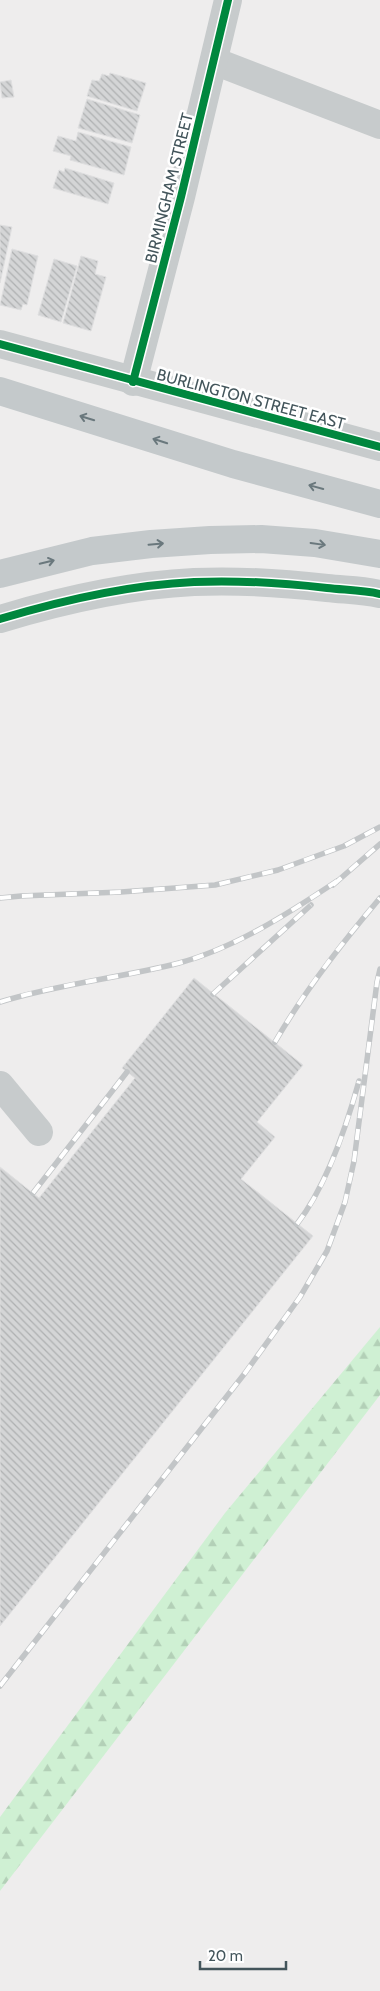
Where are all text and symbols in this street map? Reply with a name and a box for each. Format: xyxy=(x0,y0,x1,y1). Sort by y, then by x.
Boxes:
street label: BIRMINGHAM STREET xyxy=(141,111,197,265)
street label: BURLINGTON STREET EAST xyxy=(155,365,348,433)
one-way arrow xyxy=(80,413,96,423)
one-way arrow xyxy=(153,435,169,445)
one-way arrow xyxy=(308,482,324,491)
one-way arrow xyxy=(148,539,164,549)
one-way arrow xyxy=(310,539,326,549)
one-way arrow xyxy=(39,557,55,566)
scale bar xyxy=(200,1938,286,1970)
text: 20 m xyxy=(208,1947,243,1965)

